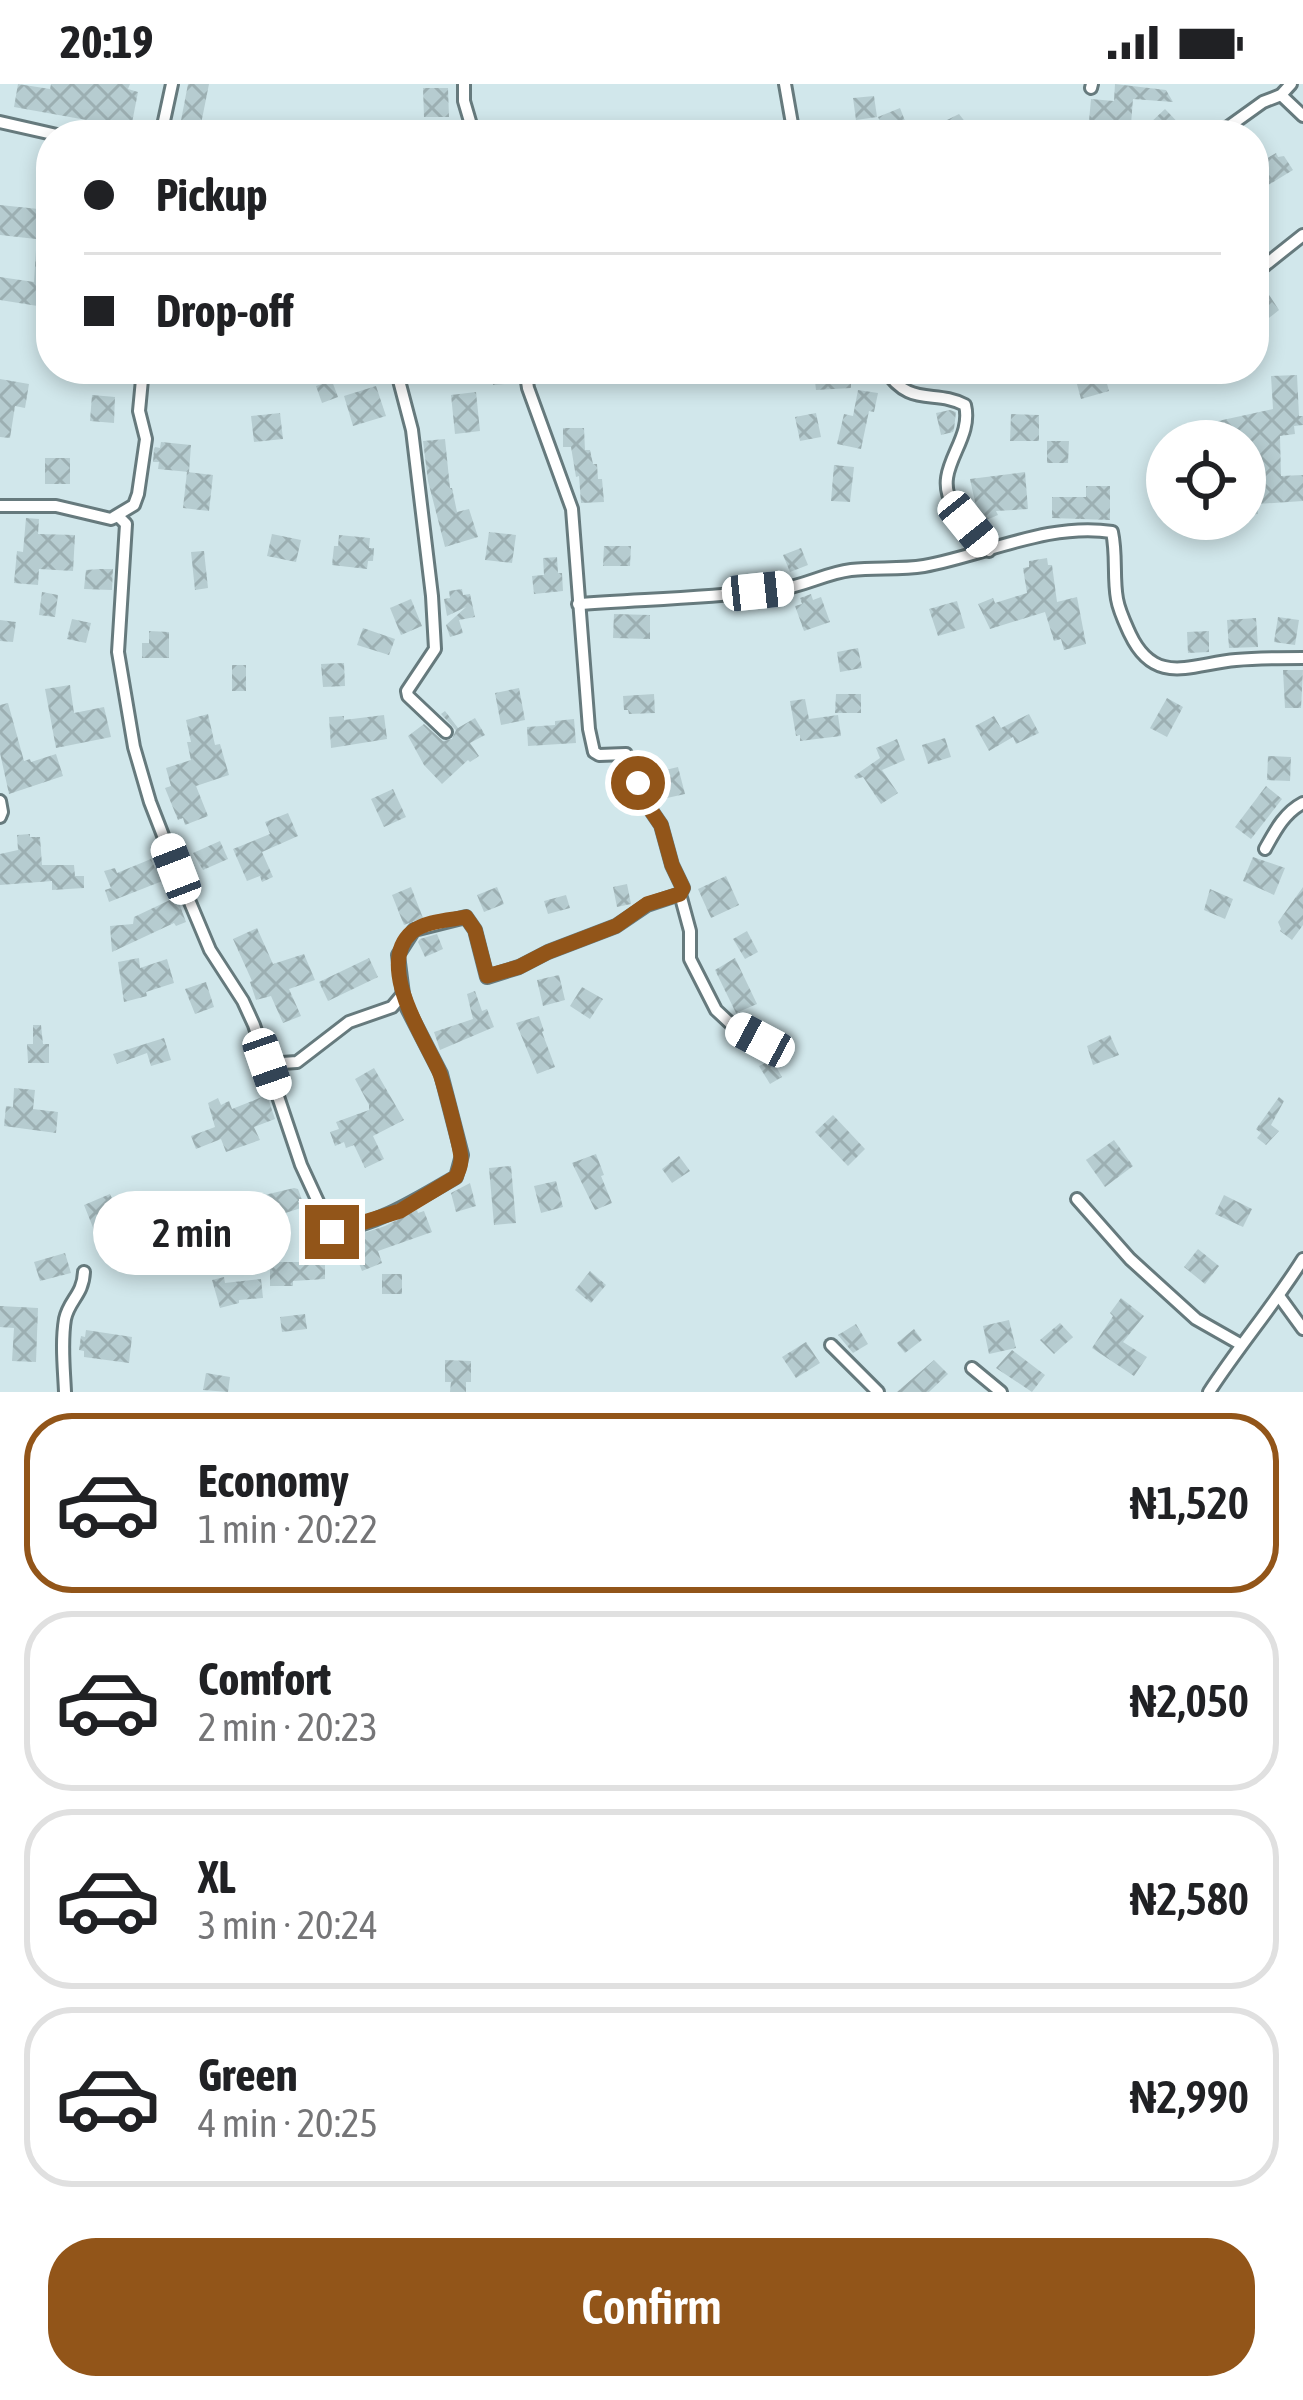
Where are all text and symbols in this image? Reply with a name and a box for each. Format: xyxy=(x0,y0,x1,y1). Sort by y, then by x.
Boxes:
text: 20:19 xyxy=(60,16,154,68)
text: Pickup xyxy=(156,169,267,221)
text: Drop-off xyxy=(156,285,294,337)
map controls xyxy=(1146,420,1266,540)
button: locate xyxy=(1146,420,1266,540)
car xyxy=(931,485,1005,563)
car xyxy=(720,569,796,613)
route start xyxy=(611,756,665,810)
car xyxy=(146,829,206,909)
car xyxy=(720,1007,800,1073)
car xyxy=(238,1024,296,1104)
callout: 2 min xyxy=(92,1190,290,1274)
route end xyxy=(305,1205,359,1259)
text: 2 min xyxy=(152,1211,232,1255)
icon: car xyxy=(54,1449,162,1557)
text: Economy xyxy=(198,1455,349,1507)
text: ₦1,520 xyxy=(1130,1477,1249,1529)
text: 1 min · 20:22 xyxy=(198,1507,378,1551)
icon: car xyxy=(54,1647,162,1755)
text: Comfort xyxy=(198,1653,331,1705)
text: ₦2,050 xyxy=(1130,1675,1249,1727)
text: 2 min · 20:23 xyxy=(198,1705,378,1749)
icon: car xyxy=(54,1845,162,1953)
text: XL xyxy=(198,1851,236,1903)
text: ₦2,580 xyxy=(1130,1873,1249,1925)
text: 3 min · 20:24 xyxy=(198,1903,378,1947)
icon: car xyxy=(54,2043,162,2151)
text: Green xyxy=(198,2049,298,2101)
text: ₦2,990 xyxy=(1130,2071,1249,2123)
text: 4 min · 20:25 xyxy=(198,2101,378,2145)
button: Confirm xyxy=(48,2238,1255,2376)

